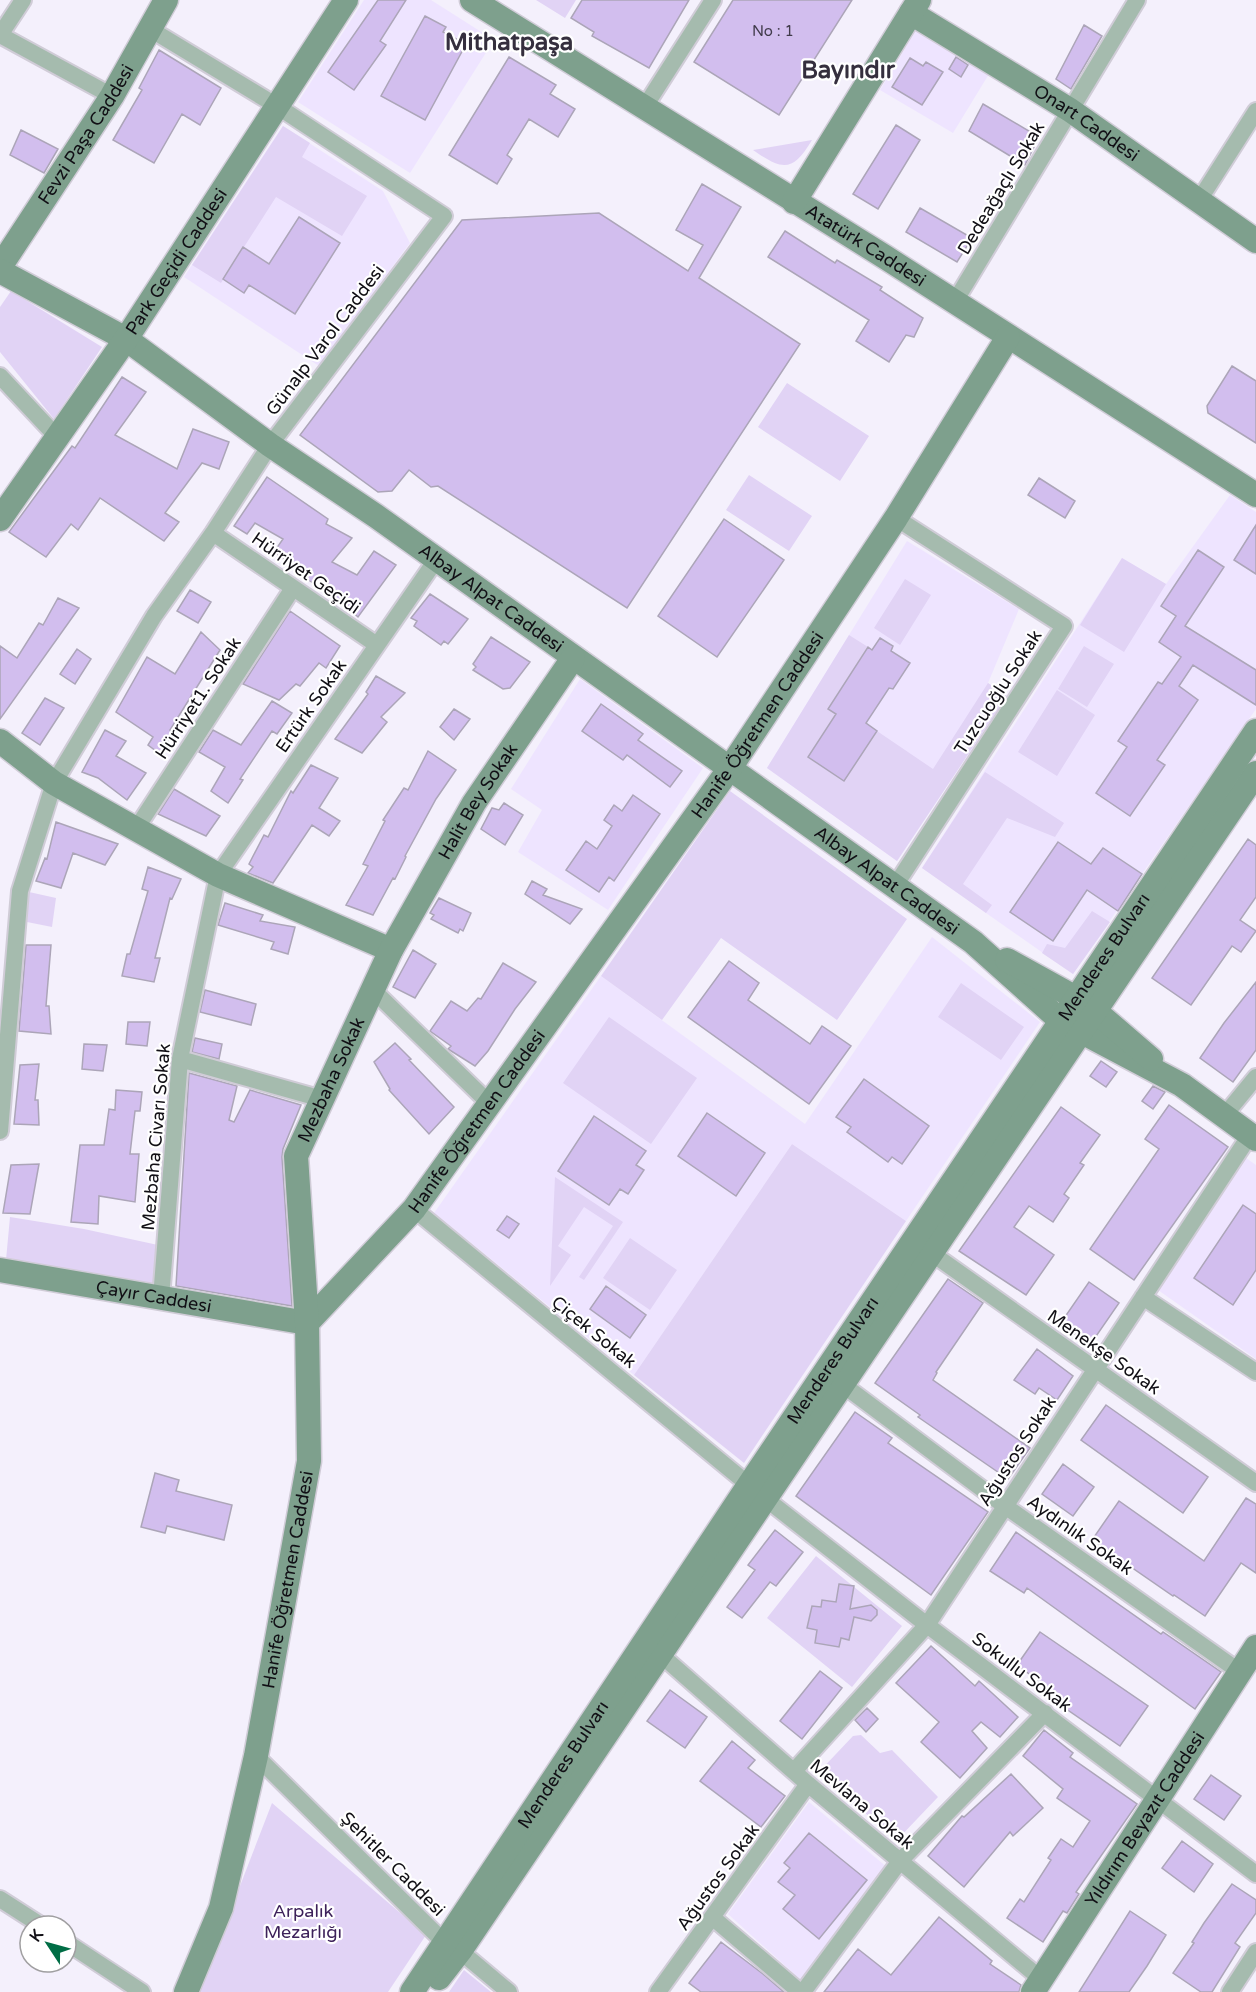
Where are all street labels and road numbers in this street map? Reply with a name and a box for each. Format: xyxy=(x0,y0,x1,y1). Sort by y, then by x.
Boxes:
street label: Fevzi Paşa Caddesi xyxy=(33,60,139,209)
street label: Onart Caddesi xyxy=(1030,79,1143,166)
street label: Dedeağaçlı Sokak xyxy=(953,117,1049,259)
street label: Park Geçidi Caddesi xyxy=(121,184,232,339)
street label: Atatürk Caddesi xyxy=(802,199,930,291)
street label: Günalp Varol Caddesi xyxy=(261,260,389,420)
street label: Hürriyet Geçidi xyxy=(247,527,365,619)
street label: Albay Alpat Caddesi xyxy=(414,539,568,657)
street label: Tuzcuoğlu Sokak xyxy=(949,625,1047,759)
street label: Hanife Öğretmen Caddesi xyxy=(687,627,829,823)
street label: Hürriyet1. Sokak xyxy=(150,633,246,763)
street label: Ertürk Sokak xyxy=(271,655,351,757)
street label: Halit Bey Sokak xyxy=(433,739,522,863)
street label: Albay Alpat Caddesi xyxy=(810,821,963,940)
street label: Menderes Bulvarı xyxy=(1053,889,1155,1025)
street label: Mezbaha Sokak xyxy=(293,1014,370,1146)
street label: Hanife Öğretmen Caddesi xyxy=(403,1025,550,1218)
street label: Mezbaha Civarı Sokak xyxy=(137,1042,175,1231)
street label: Çayır Caddesi xyxy=(94,1276,213,1317)
street label: Çiçek Sokak xyxy=(547,1291,641,1373)
street label: Menderes Bulvarı xyxy=(782,1292,883,1428)
street label: Menekşe Sokak xyxy=(1043,1305,1165,1399)
street label: Ağustos Sokak xyxy=(973,1392,1061,1510)
street label: Hanife Öğretmen Caddesi xyxy=(257,1469,318,1690)
street label: Aydınlık Sokak xyxy=(1023,1490,1137,1580)
street label: Sokullu Sokak xyxy=(968,1627,1076,1717)
street label: Menderes Bulvarı xyxy=(513,1697,613,1833)
street label: Yıldırım Beyazıt Caddesi xyxy=(1080,1728,1209,1910)
street label: Mevlana Sokak xyxy=(806,1754,919,1854)
street label: Şehitler Caddesi xyxy=(336,1807,450,1921)
street label: Ağustos Sokak xyxy=(672,1819,764,1935)

